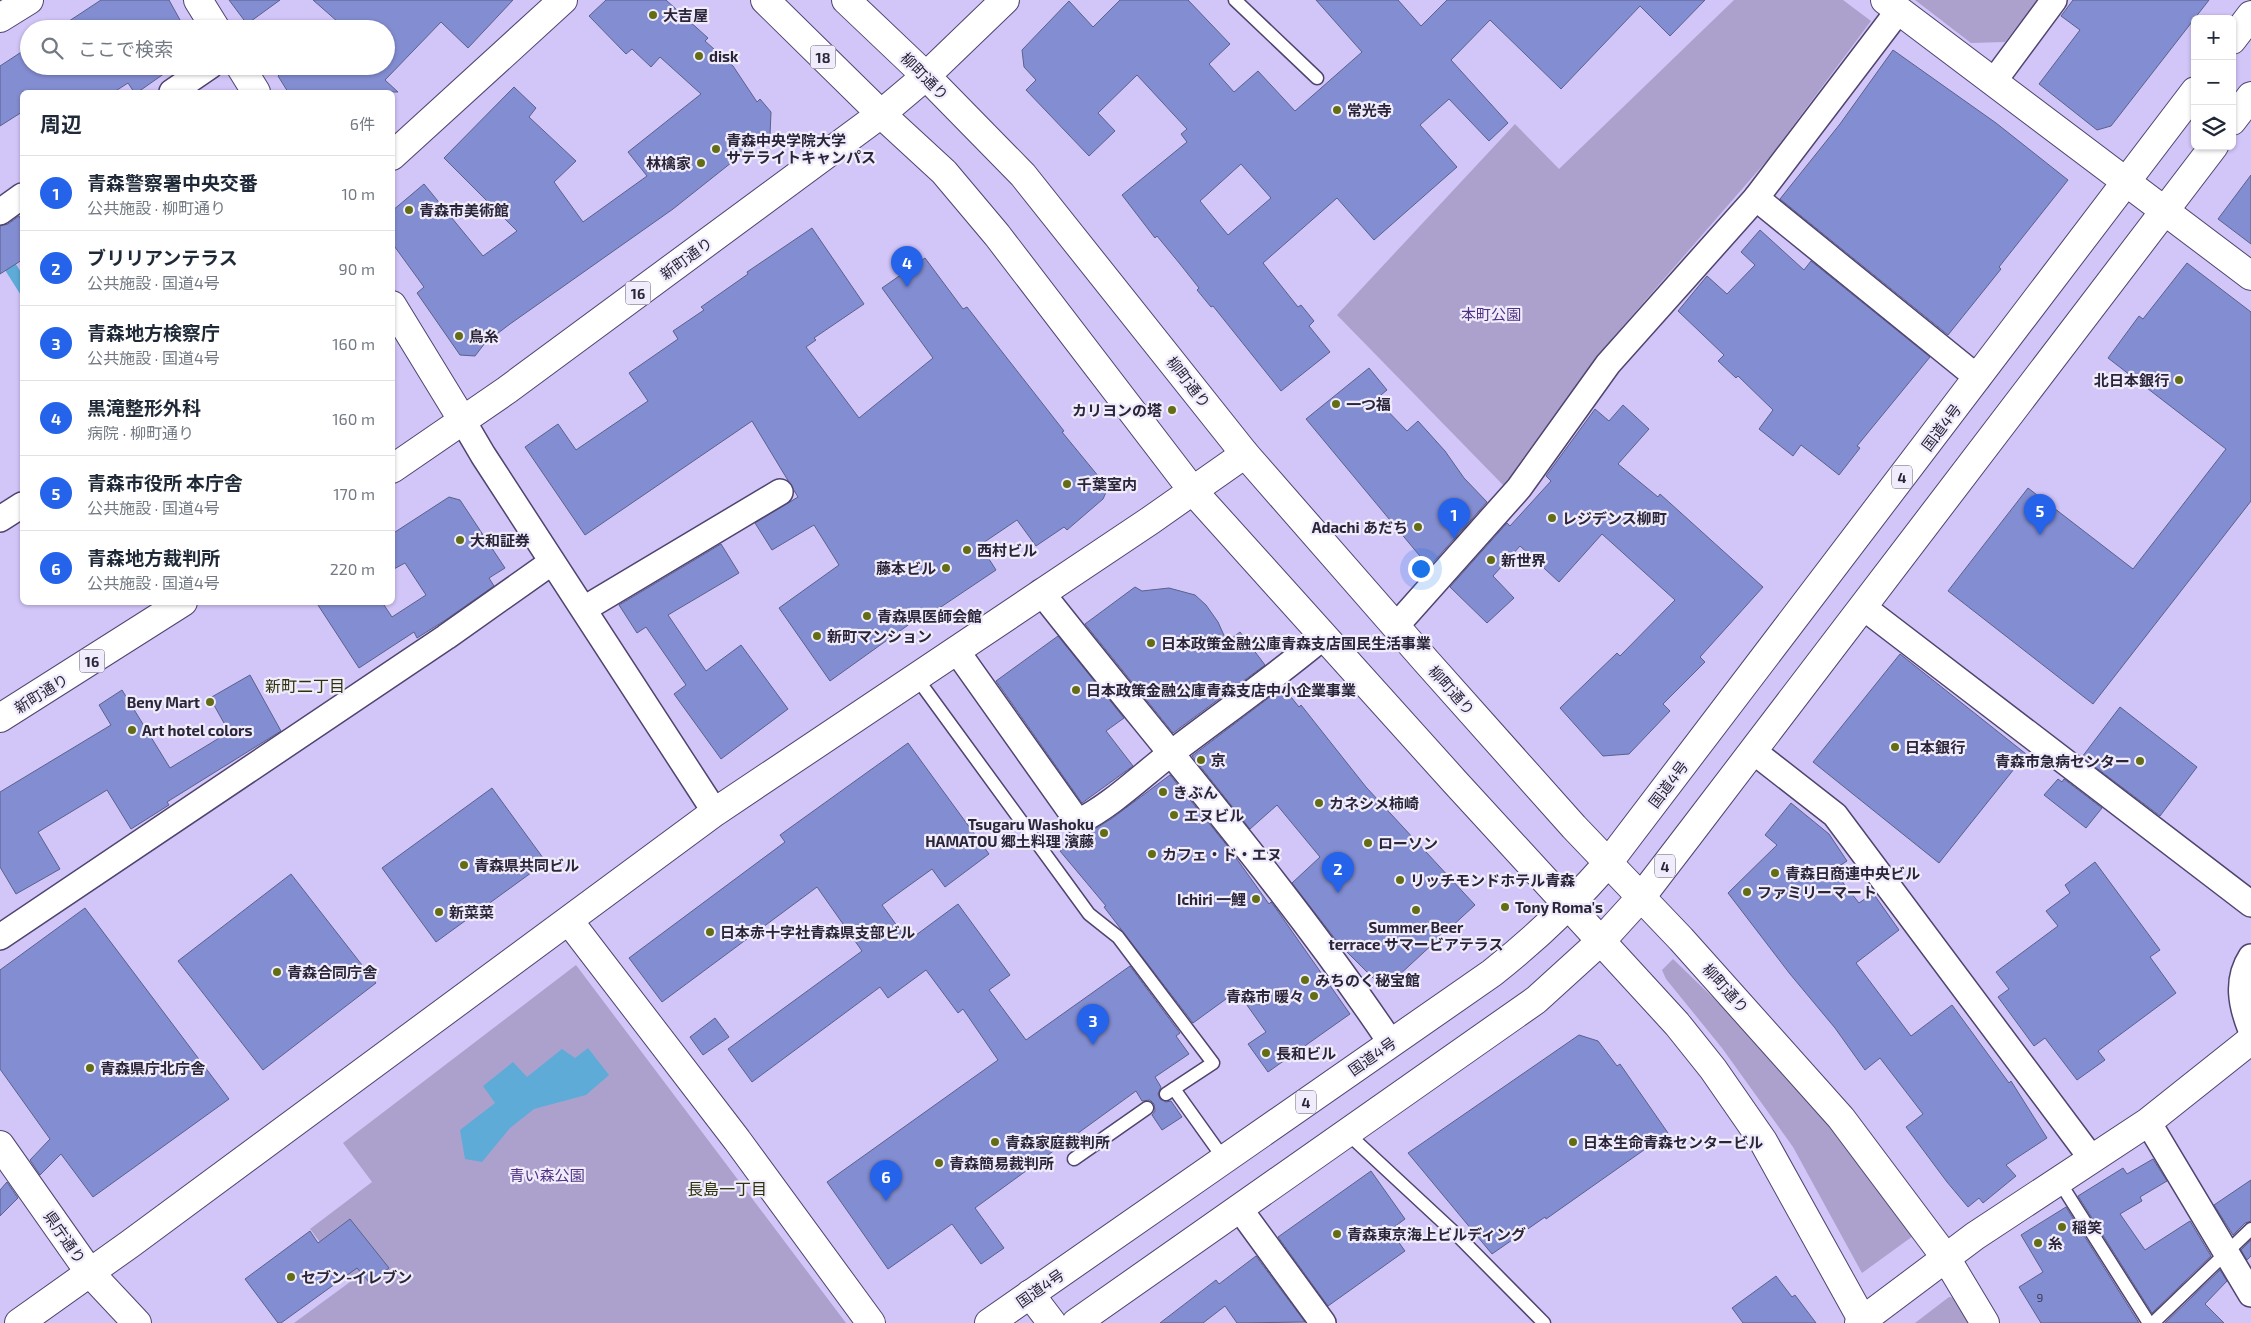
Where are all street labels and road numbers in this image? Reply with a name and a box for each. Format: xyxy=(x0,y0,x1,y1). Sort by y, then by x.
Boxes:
road number: 18 xyxy=(810,46,836,68)
street label: 柳町通り xyxy=(897,48,953,104)
street label: 新町通り xyxy=(656,233,716,283)
road number: 16 xyxy=(626,282,650,304)
street label: 柳町通り xyxy=(1163,353,1215,411)
street label: 国道4号 xyxy=(1917,400,1965,454)
road number: 4 xyxy=(1892,466,1912,488)
road number: 16 xyxy=(80,649,104,672)
street label: 柳町通り xyxy=(1425,662,1479,718)
street label: 新町通り xyxy=(11,669,71,717)
street label: 国道4号 xyxy=(1644,757,1692,811)
road number: 4 xyxy=(1655,854,1675,878)
street label: 柳町通り xyxy=(1699,960,1753,1016)
street label: 国道4号 xyxy=(1345,1033,1399,1079)
road number: 4 xyxy=(1296,1090,1316,1114)
street label: 県庁通り xyxy=(40,1207,90,1267)
street label: 国道4号 xyxy=(1013,1265,1067,1311)

